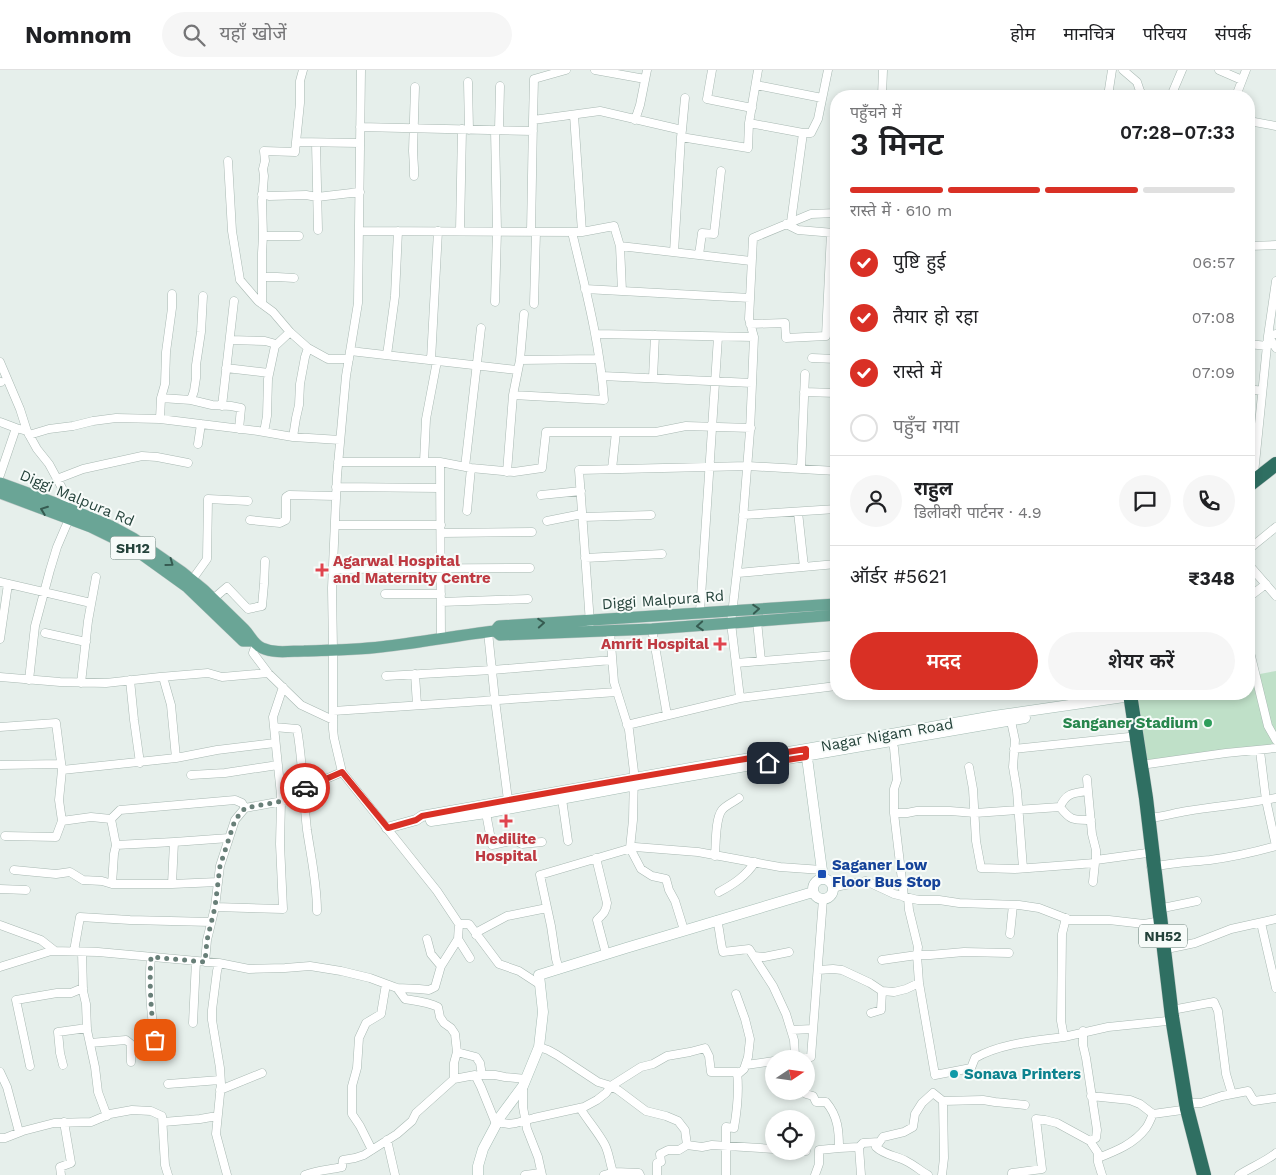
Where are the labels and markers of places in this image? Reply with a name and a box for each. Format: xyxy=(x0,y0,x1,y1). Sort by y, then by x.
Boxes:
place label: Agarwal Hospital and Maternity Centre xyxy=(333,552,491,587)
marker: Agarwal Hospital and Maternity Centre xyxy=(315,563,329,577)
place label: Amrit Hospital xyxy=(601,635,709,653)
marker: Amrit Hospital xyxy=(713,637,727,651)
place label: Sanganer Stadium xyxy=(1063,714,1198,732)
marker: Sanganer Stadium xyxy=(1202,717,1214,729)
pin xyxy=(747,742,789,784)
marker: Medilite Hospital xyxy=(499,814,513,828)
place label: Medilite Hospital xyxy=(475,830,537,865)
place label: Saganer Low Floor Bus Stop xyxy=(832,856,941,891)
marker: Saganer Low Floor Bus Stop xyxy=(816,868,828,880)
pin xyxy=(134,1019,176,1061)
place label: Sonava Printers xyxy=(964,1065,1081,1083)
marker: Sonava Printers xyxy=(948,1068,960,1080)

